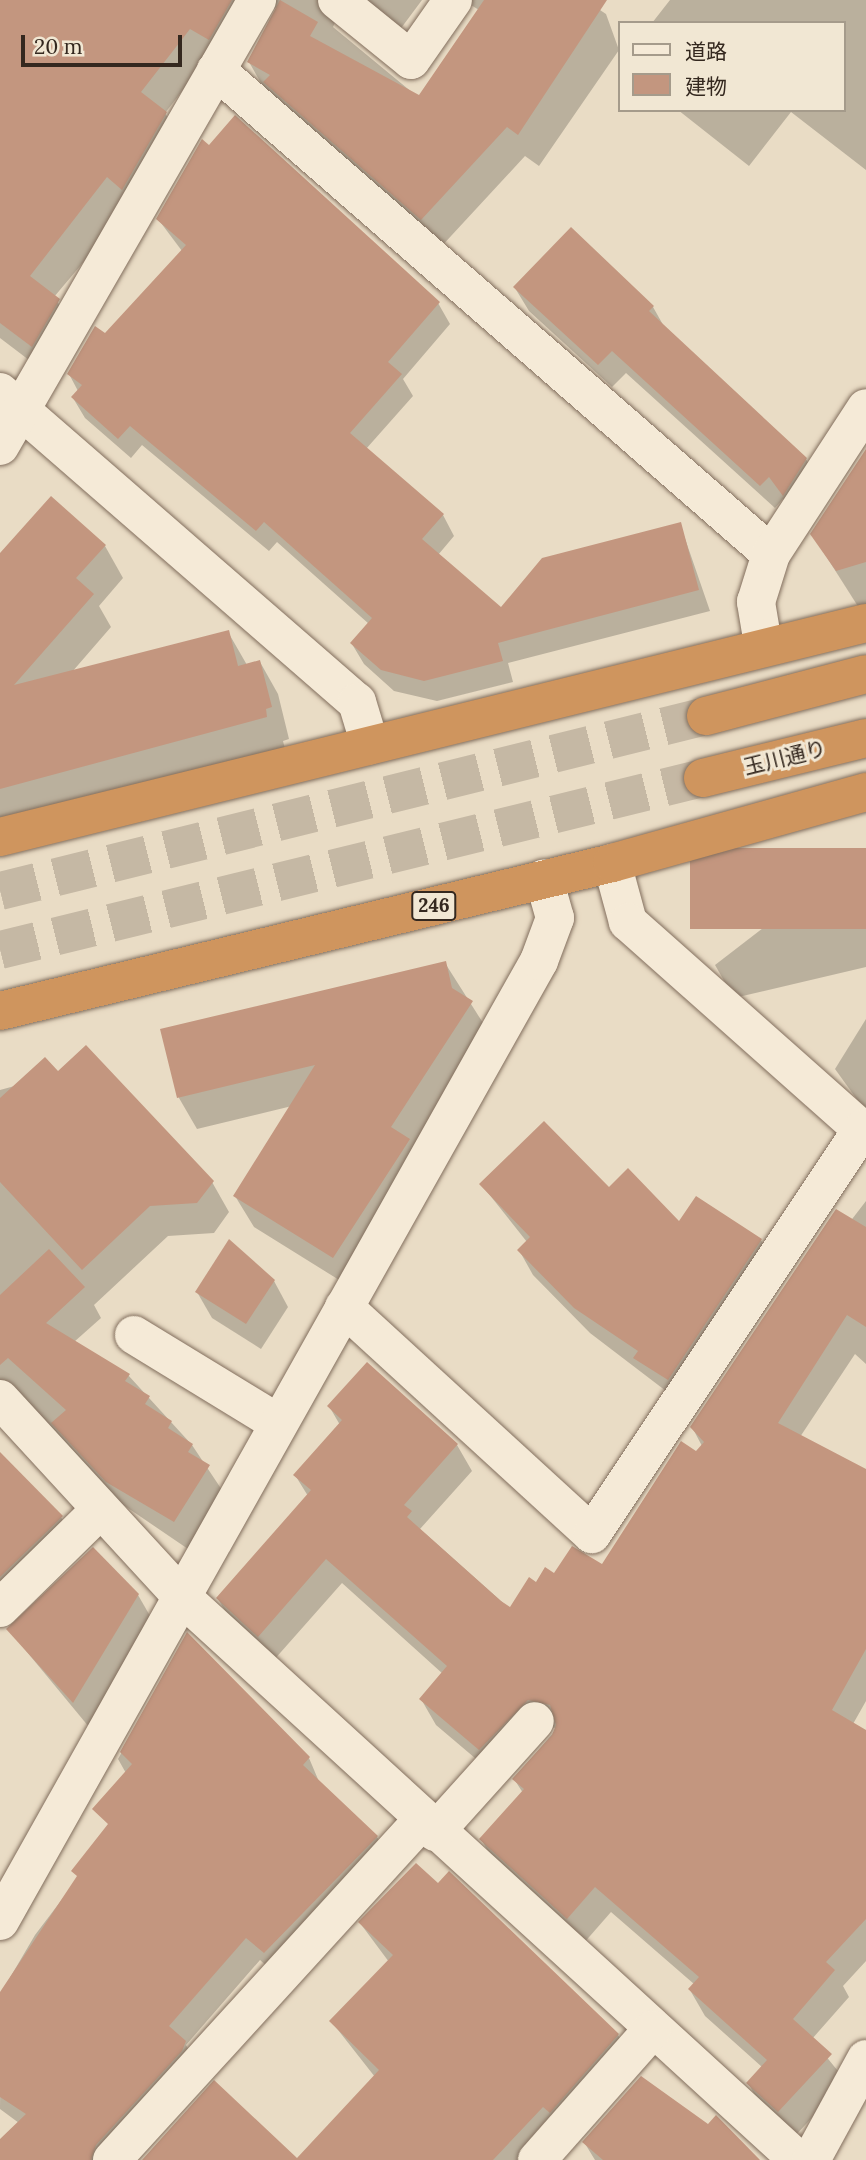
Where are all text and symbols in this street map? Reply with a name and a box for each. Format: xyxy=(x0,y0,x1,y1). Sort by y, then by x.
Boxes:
scale bar xyxy=(24,21,186,65)
legend xyxy=(618,21,845,112)
text: 20 m xyxy=(34,33,83,60)
text: 道路 xyxy=(685,38,727,65)
text: 建物 xyxy=(685,73,727,100)
street label: 玉川通り xyxy=(741,736,829,780)
road number: 246 xyxy=(411,890,457,922)

